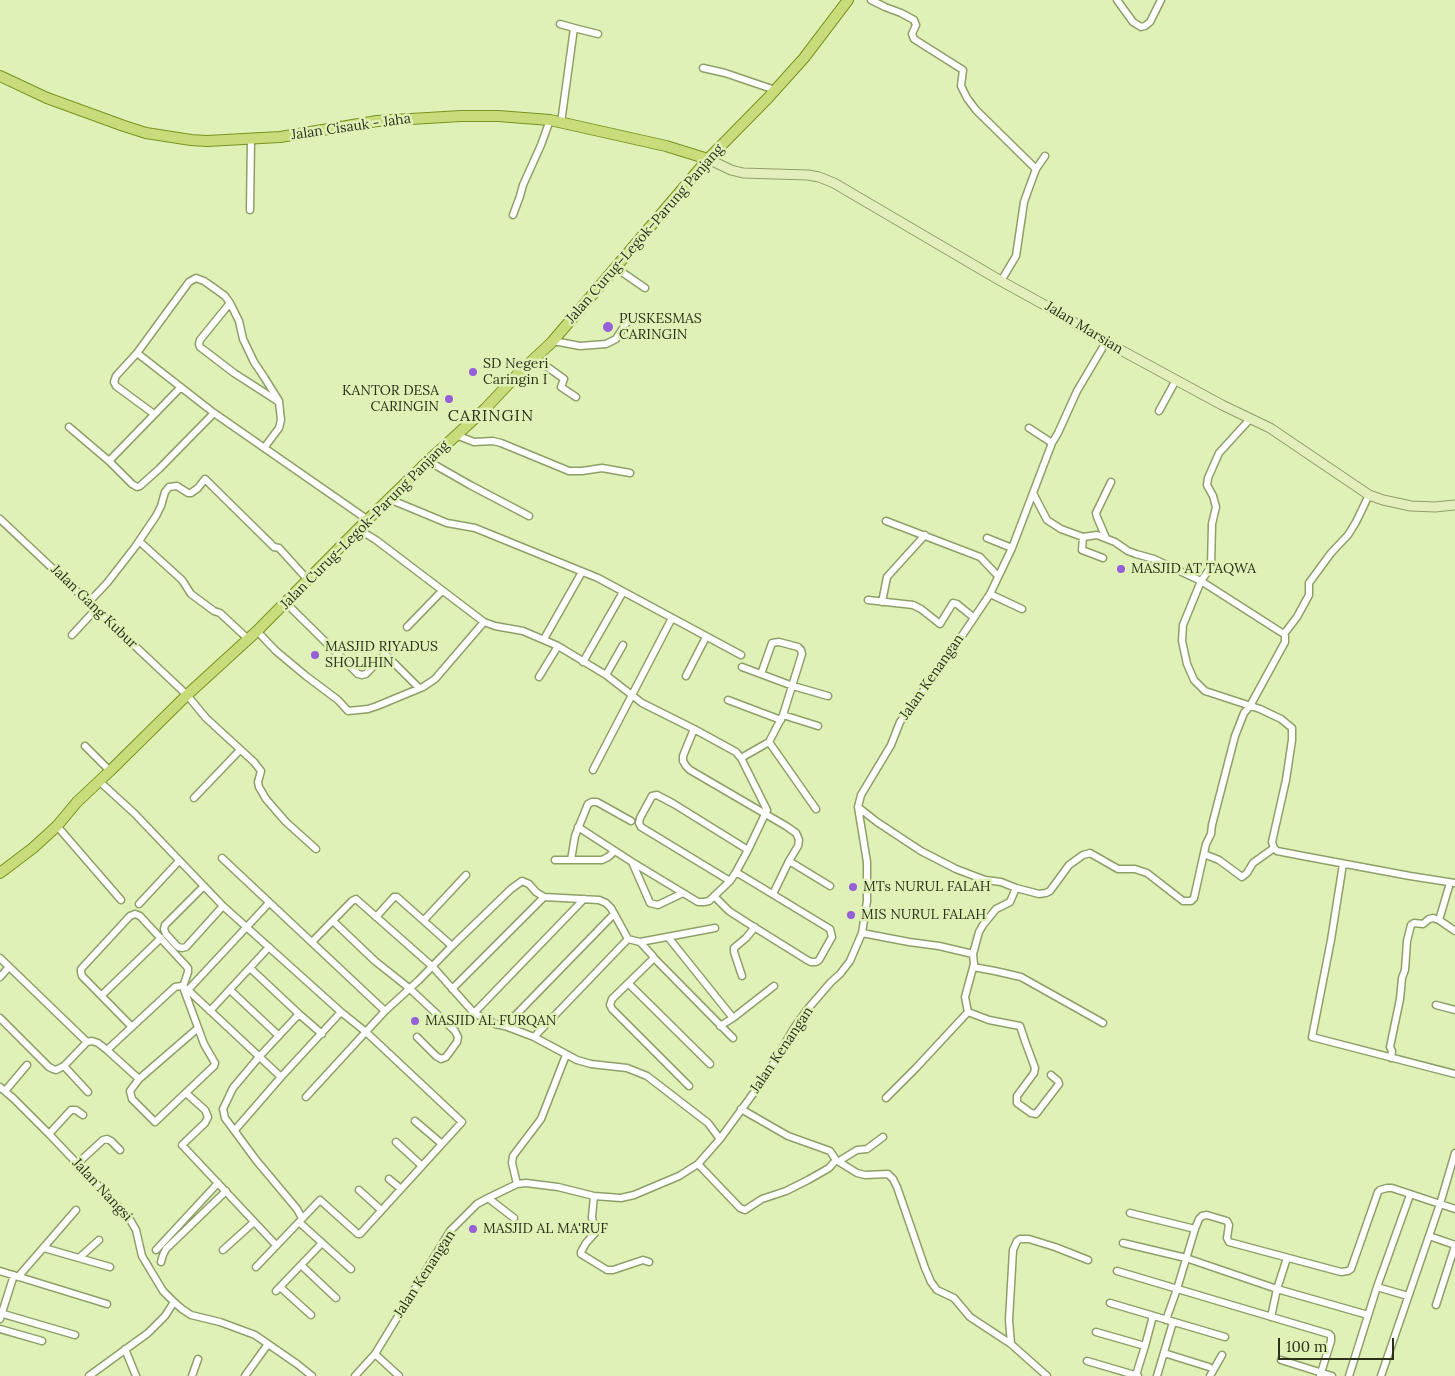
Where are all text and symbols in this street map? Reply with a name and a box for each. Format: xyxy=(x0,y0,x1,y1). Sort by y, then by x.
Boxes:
street label: Jalan Cisauk - Jaha xyxy=(290,110,412,144)
street label: Jalan Curug–Legok–Parung Panjang xyxy=(563,141,727,327)
street label: Jalan Marsian xyxy=(1042,298,1126,358)
place label: PUSKESMAS CARINGIN xyxy=(619,311,702,344)
marker: PUSKESMAS CARINGIN xyxy=(601,320,615,334)
place label: SD Negeri Caringin I xyxy=(483,356,548,388)
marker: SD Negeri Caringin I xyxy=(467,366,479,378)
place label: KANTOR DESA CARINGIN xyxy=(342,383,439,416)
marker: KANTOR DESA CARINGIN xyxy=(443,393,455,405)
district label: CARINGIN xyxy=(447,406,535,426)
street label: Jalan Curug–Legok–Parung Panjang xyxy=(277,437,453,613)
place label: MASJID AT TAQWA xyxy=(1131,561,1256,577)
street label: Jalan Gang Kubur xyxy=(47,562,141,652)
marker: MASJID AT TAQWA xyxy=(1115,563,1127,575)
street label: Jalan Kenangan xyxy=(896,631,968,723)
place label: MASJID RIYADUS SHOLIHIN xyxy=(325,639,438,672)
marker: MASJID RIYADUS SHOLIHIN xyxy=(309,649,321,661)
place label: MTs NURUL FALAH xyxy=(863,879,991,895)
marker: MTs NURUL FALAH xyxy=(847,881,859,893)
place label: MIS NURUL FALAH xyxy=(861,907,986,923)
marker: MIS NURUL FALAH xyxy=(845,909,857,921)
street label: Jalan Kenangan xyxy=(747,1004,817,1096)
place label: MASJID AL FURQAN xyxy=(425,1013,557,1029)
marker: MASJID AL FURQAN xyxy=(409,1015,421,1027)
street label: Jalan Nangsi xyxy=(69,1155,135,1225)
place label: MASJID AL MA'RUF xyxy=(483,1221,608,1237)
marker: MASJID AL MA'RUF xyxy=(467,1223,479,1235)
street label: Jalan Kenangan xyxy=(391,1227,459,1321)
scale bar xyxy=(1280,1328,1396,1360)
text: 100 m xyxy=(1286,1337,1327,1356)

